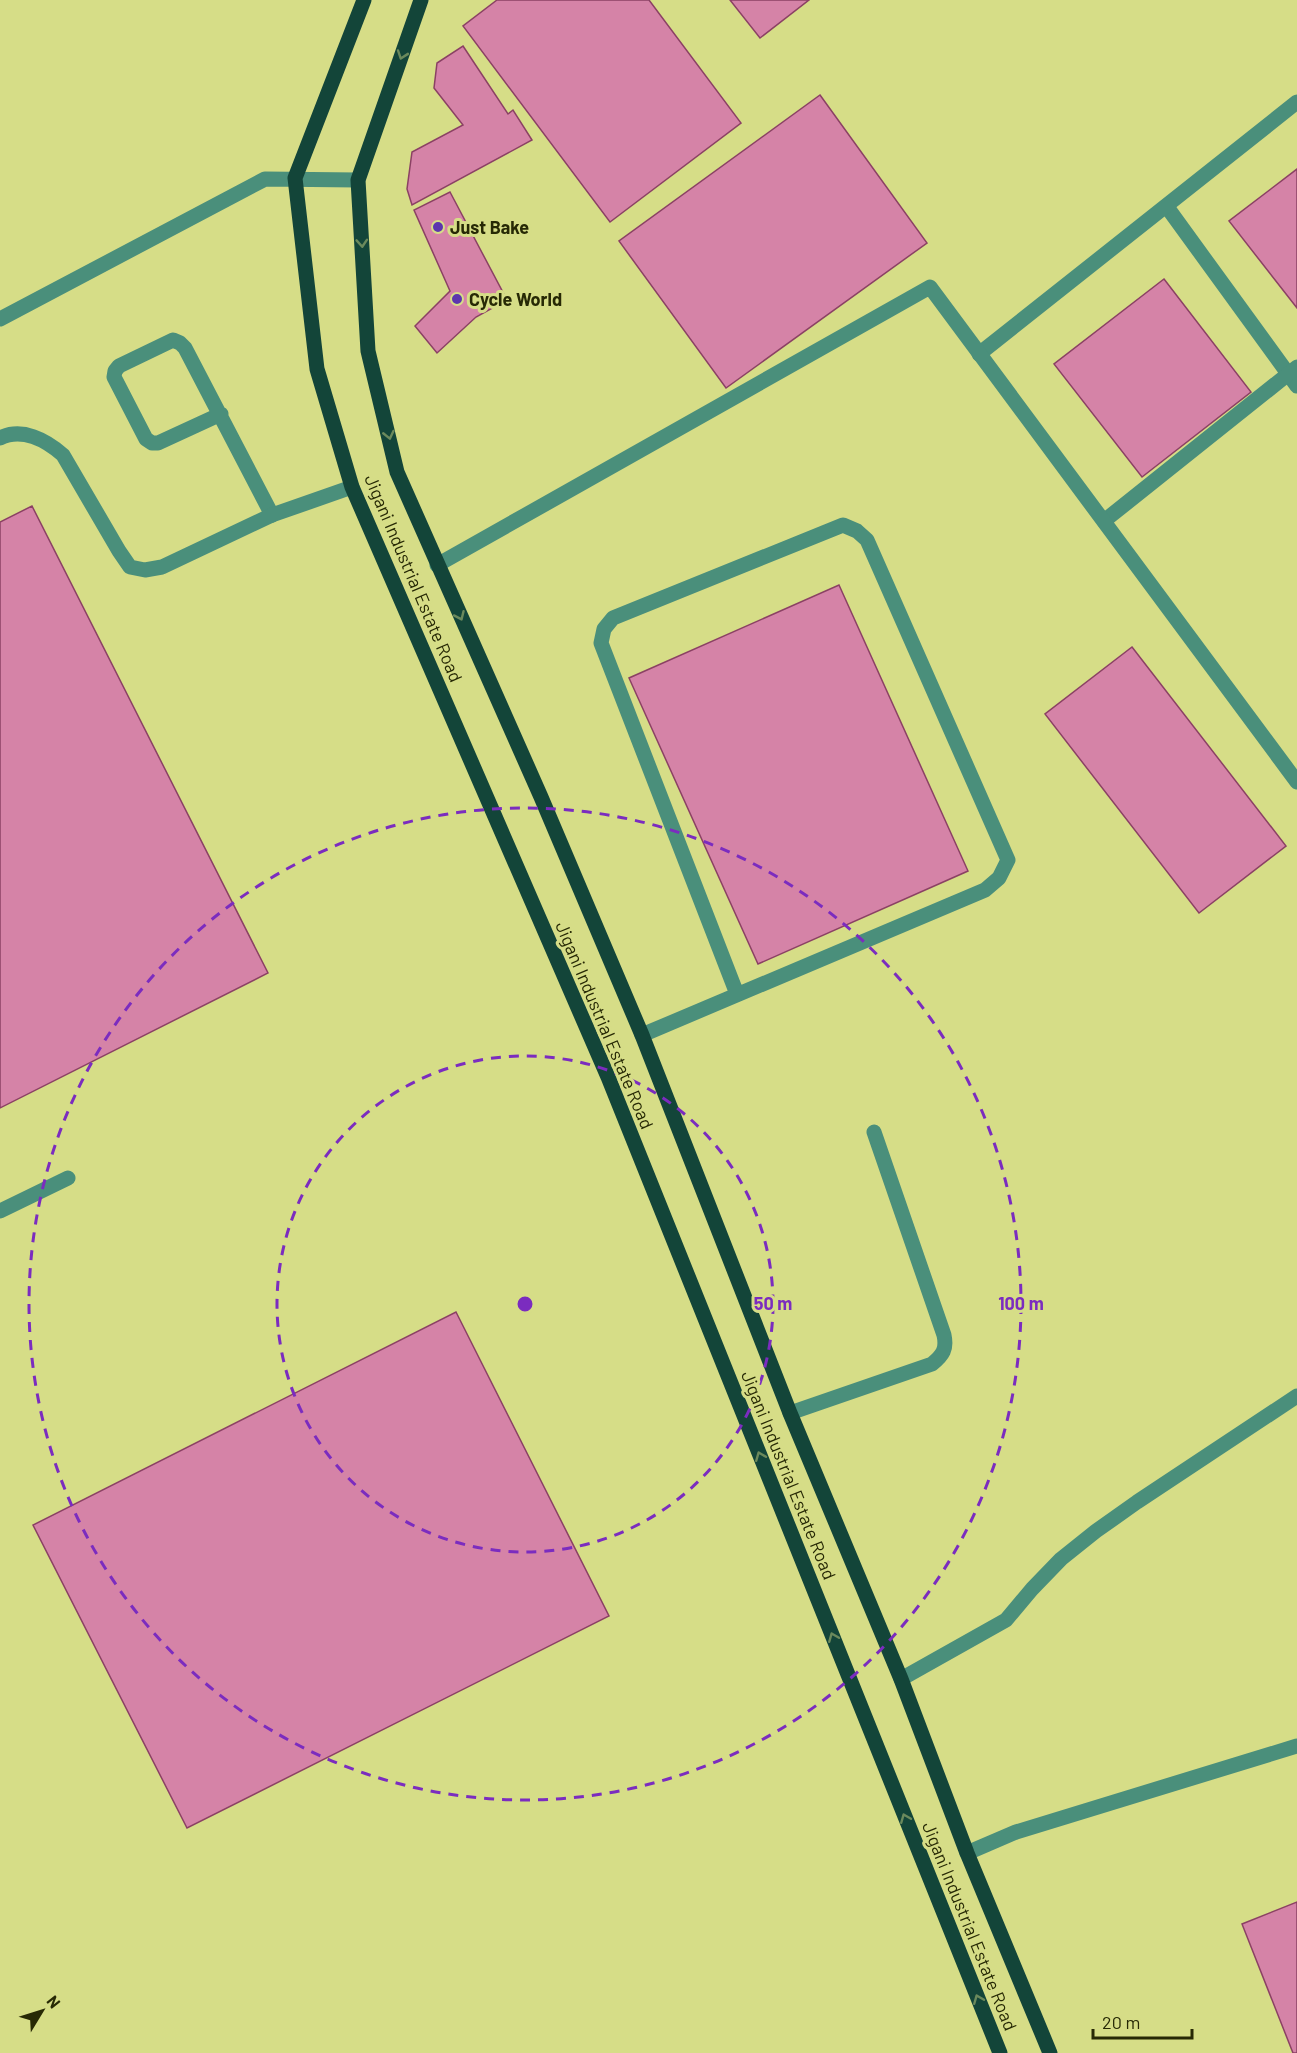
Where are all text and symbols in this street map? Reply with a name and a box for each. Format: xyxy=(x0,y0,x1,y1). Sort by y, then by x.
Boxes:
one-way arrow xyxy=(396,49,409,60)
place label: Just Bake xyxy=(450,216,529,238)
marker: Just Bake xyxy=(431,220,445,234)
one-way arrow xyxy=(355,238,368,247)
place label: Cycle World xyxy=(469,288,562,310)
marker: Cycle World xyxy=(450,292,464,306)
one-way arrow xyxy=(381,430,394,440)
street label: Jigani Industrial Estate Road xyxy=(360,471,468,685)
one-way arrow xyxy=(453,609,465,620)
street label: Jigani Industrial Estate Road xyxy=(551,918,659,1132)
text: 50 m xyxy=(754,1292,792,1314)
text: 100 m xyxy=(998,1292,1044,1314)
centre of rings xyxy=(515,1294,535,1314)
street label: Jigani Industrial Estate Road xyxy=(737,1367,841,1583)
one-way arrow xyxy=(755,1451,767,1462)
one-way arrow xyxy=(828,1632,840,1643)
one-way arrow xyxy=(900,1813,912,1824)
street label: Jigani Industrial Estate Road xyxy=(918,1818,1022,2034)
north arrow xyxy=(12,1981,72,2041)
text: N xyxy=(43,1991,65,2011)
one-way arrow xyxy=(973,1994,985,2005)
scale bar xyxy=(1093,2002,1192,2040)
text: 20 m xyxy=(1102,2011,1140,2033)

